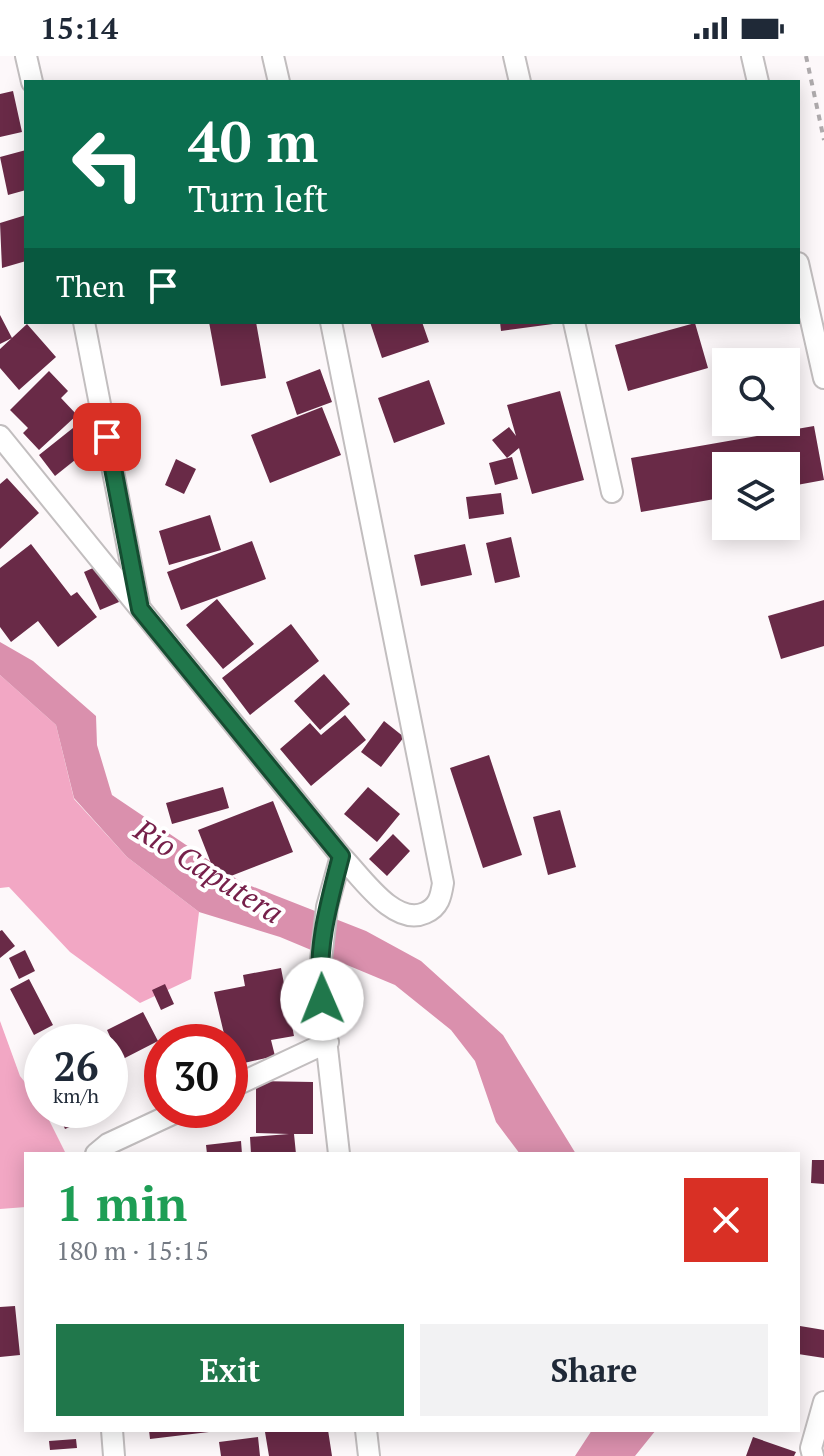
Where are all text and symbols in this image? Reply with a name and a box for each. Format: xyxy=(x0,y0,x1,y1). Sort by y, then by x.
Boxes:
text: 15:14 xyxy=(40,8,118,48)
text: 40 m xyxy=(188,104,318,178)
icon: left xyxy=(56,112,160,216)
text: Turn left xyxy=(188,175,328,222)
icon: arrive xyxy=(141,264,185,308)
text: Then xyxy=(56,266,125,306)
map controls xyxy=(712,348,800,540)
button: search xyxy=(712,348,800,436)
pin xyxy=(73,403,141,471)
icon: arrive xyxy=(85,415,129,459)
button: layers xyxy=(712,452,800,540)
water label: Rio Caputera xyxy=(126,809,291,932)
position arrow xyxy=(280,957,364,1041)
speed limit sign: 30 xyxy=(144,1024,248,1128)
text: 26 xyxy=(53,1039,99,1092)
text: km/h xyxy=(53,1082,99,1109)
text: 1 min xyxy=(56,1171,187,1235)
button: close xyxy=(684,1178,768,1262)
text: 180 m · 15:15 xyxy=(56,1233,209,1267)
button: Exit xyxy=(56,1324,404,1416)
button: Share xyxy=(420,1324,768,1416)

